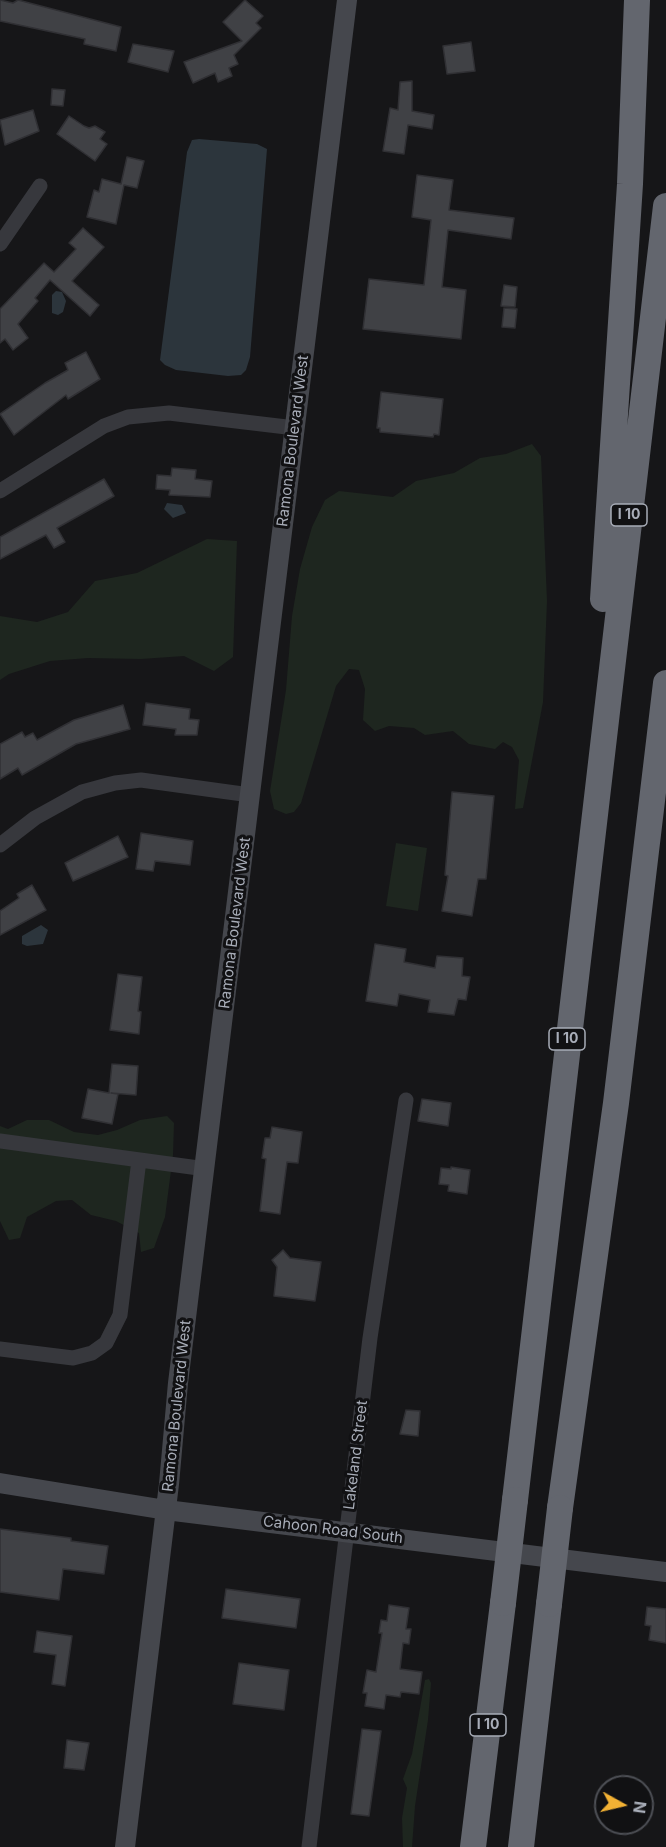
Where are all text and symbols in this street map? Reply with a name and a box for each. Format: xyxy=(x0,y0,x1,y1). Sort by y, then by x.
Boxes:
street label: Ramona Boulevard West xyxy=(274,354,312,528)
road number: I 10 xyxy=(611,504,647,526)
street label: Ramona Boulevard West xyxy=(216,836,254,1010)
road number: I 10 xyxy=(549,1028,585,1050)
street label: Ramona Boulevard West xyxy=(159,1319,195,1493)
street label: Lakeland Street xyxy=(340,1399,372,1511)
street label: Cahoon Road South xyxy=(262,1512,404,1548)
road number: I 10 xyxy=(470,1714,506,1736)
north arrow xyxy=(594,1775,654,1835)
text: N xyxy=(629,1800,651,1815)

